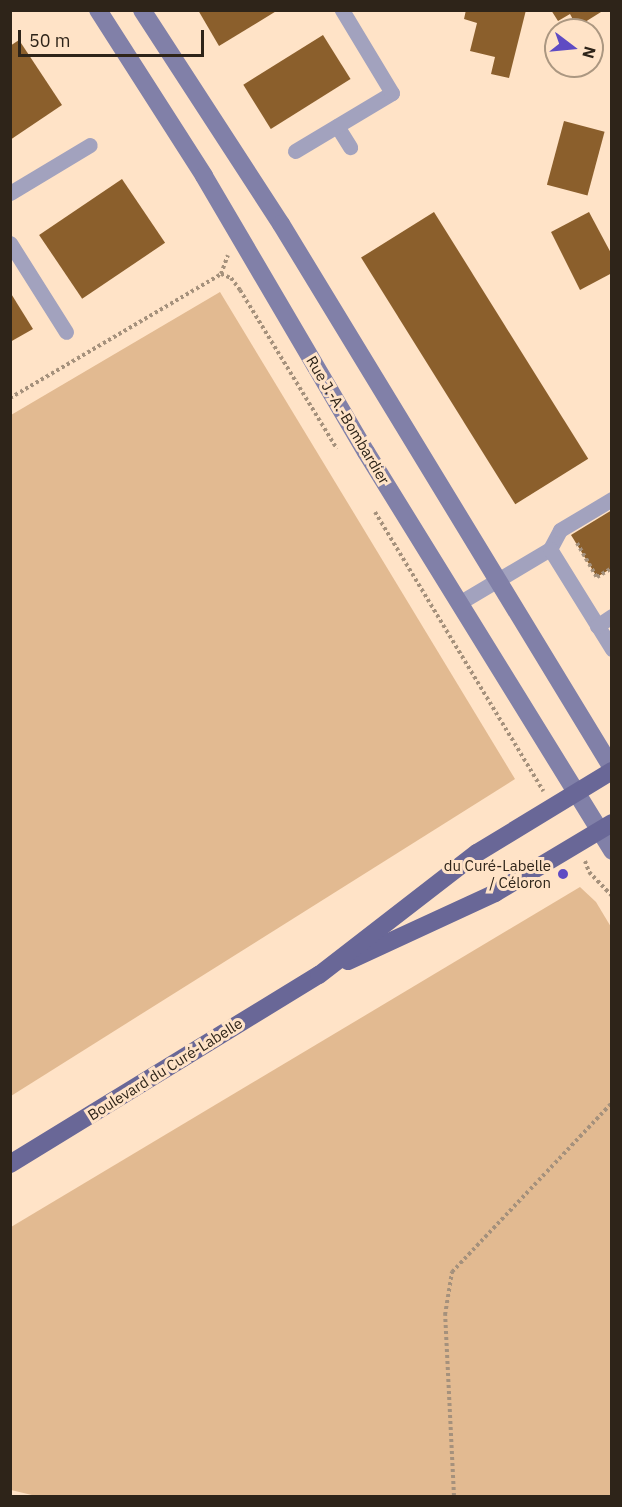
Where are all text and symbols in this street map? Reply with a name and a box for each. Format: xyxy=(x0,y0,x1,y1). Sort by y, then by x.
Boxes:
scale bar xyxy=(21,18,207,56)
north arrow xyxy=(544,18,604,78)
text: 50 m xyxy=(29,29,71,52)
text: N xyxy=(578,44,601,61)
street label: Rue J.-A.-Bombardier xyxy=(303,353,393,487)
place label: du Curé-Labelle / Céloron xyxy=(444,856,551,891)
marker: du Curé-Labelle / Céloron xyxy=(556,867,570,881)
street label: Boulevard du Curé-Labelle xyxy=(84,1014,246,1124)

